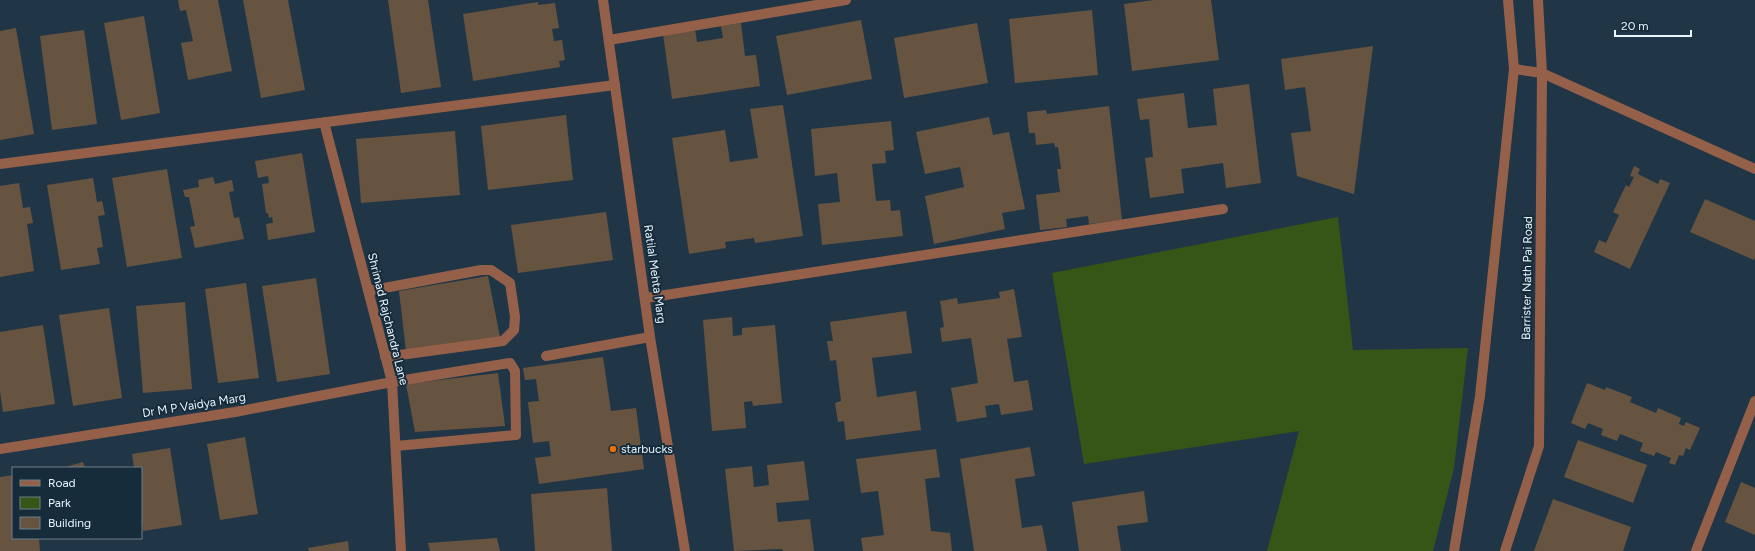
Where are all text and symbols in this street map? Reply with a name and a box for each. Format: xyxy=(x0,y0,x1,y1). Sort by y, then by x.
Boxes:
scale bar xyxy=(1615,12,1691,38)
text: 20 m xyxy=(1621,19,1649,33)
street label: Barrister Nath Pai Road xyxy=(1519,216,1535,340)
street label: Ratilal Mehta Marg xyxy=(641,224,669,324)
street label: Shrimad Rajchandra Lane xyxy=(365,251,411,387)
street label: Dr M P Vaidya Marg xyxy=(141,390,247,420)
place label: starbucks xyxy=(621,442,673,456)
marker: starbucks xyxy=(608,444,618,454)
legend xyxy=(12,467,142,539)
text: Road xyxy=(48,476,76,490)
text: Park xyxy=(48,496,71,510)
text: Building xyxy=(48,516,91,530)

